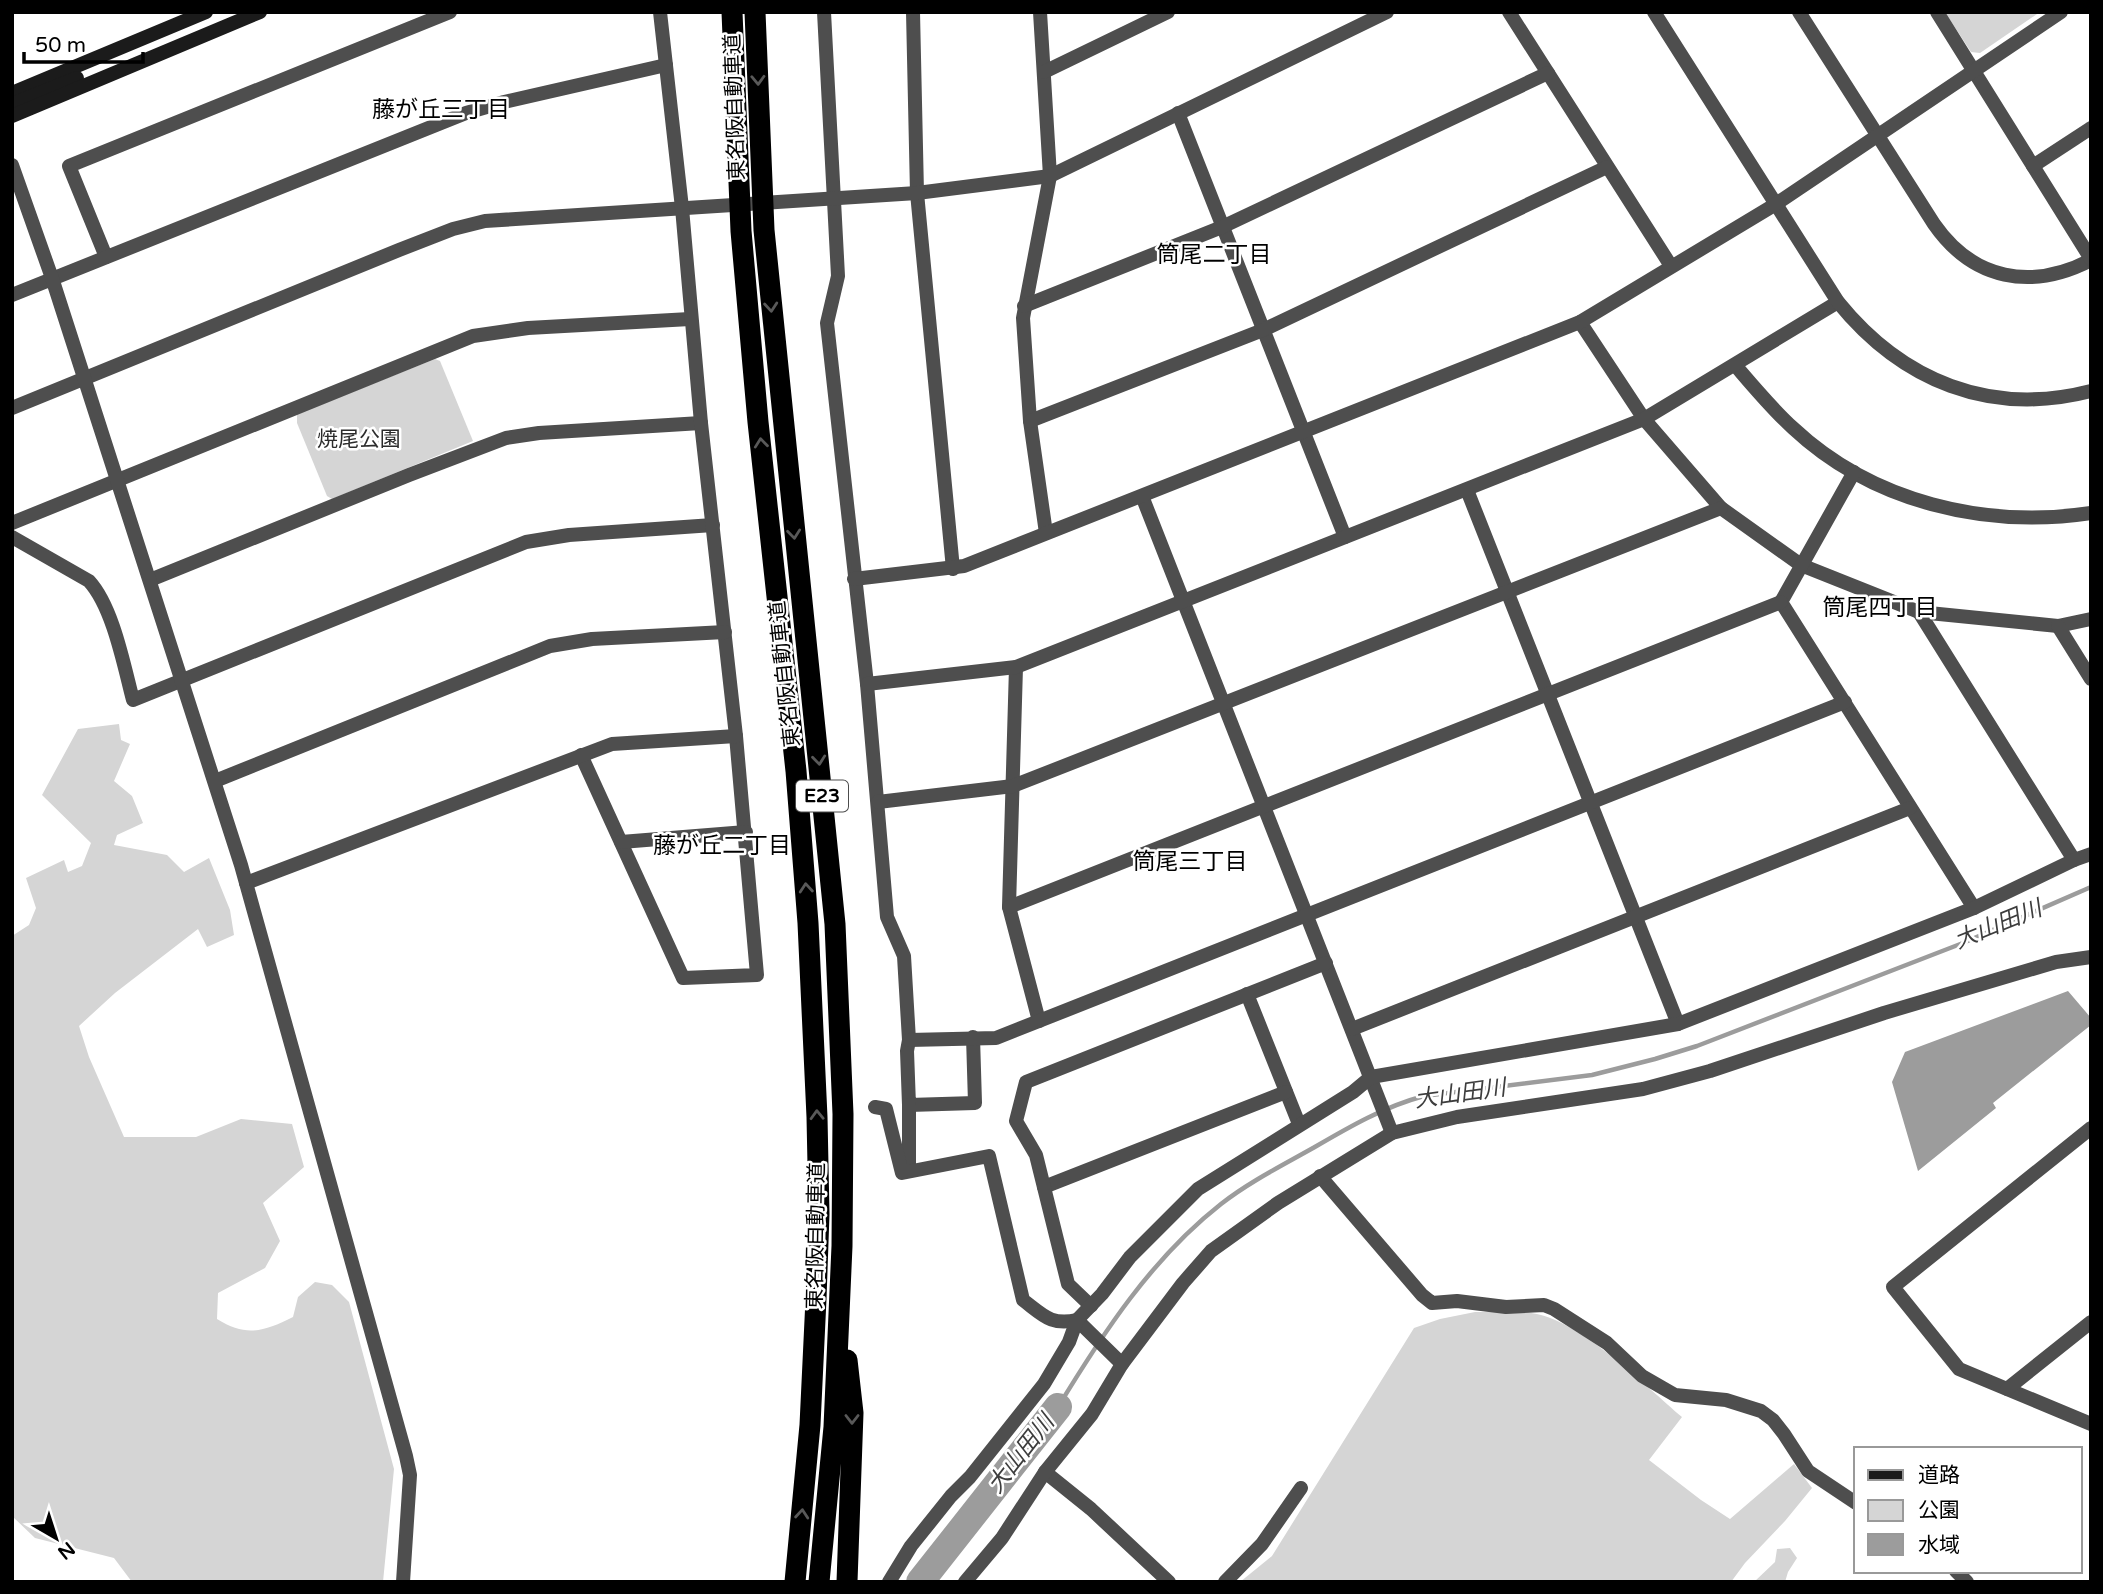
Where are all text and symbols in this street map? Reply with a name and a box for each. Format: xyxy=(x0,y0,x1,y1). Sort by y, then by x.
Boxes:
scale bar xyxy=(24,21,144,65)
text: 50 m xyxy=(35,33,86,58)
street label: 東名阪自動車道 xyxy=(720,33,750,181)
one-way arrow xyxy=(750,75,765,86)
district label: 藤が丘三丁目 xyxy=(372,96,510,124)
district label: 筒尾二丁目 xyxy=(1157,241,1272,269)
one-way arrow xyxy=(764,302,779,313)
park label: 焼尾公園 xyxy=(317,427,401,452)
one-way arrow xyxy=(753,437,768,448)
one-way arrow xyxy=(787,528,802,540)
district label: 筒尾四丁目 xyxy=(1823,594,1938,622)
street label: 東名阪自動車道 xyxy=(765,600,805,748)
one-way arrow xyxy=(811,755,826,766)
road number: E23 xyxy=(796,780,848,811)
district label: 藤が丘二丁目 xyxy=(653,832,791,860)
district label: 筒尾三丁目 xyxy=(1133,848,1248,876)
one-way arrow xyxy=(799,882,814,893)
water label: 大山田川 xyxy=(1950,894,2049,955)
water label: 大山田川 xyxy=(1412,1073,1510,1114)
one-way arrow xyxy=(809,1110,824,1121)
street label: 東名阪自動車道 xyxy=(802,1162,830,1310)
water label: 大山田川 xyxy=(982,1407,1062,1499)
one-way arrow xyxy=(845,1414,860,1425)
legend xyxy=(1854,1447,2082,1573)
text: 道路 xyxy=(1918,1463,1960,1488)
text: 公園 xyxy=(1918,1498,1960,1523)
north arrow xyxy=(21,1503,91,1573)
one-way arrow xyxy=(794,1508,809,1519)
text: 水域 xyxy=(1918,1533,1960,1558)
text: N xyxy=(53,1537,79,1564)

